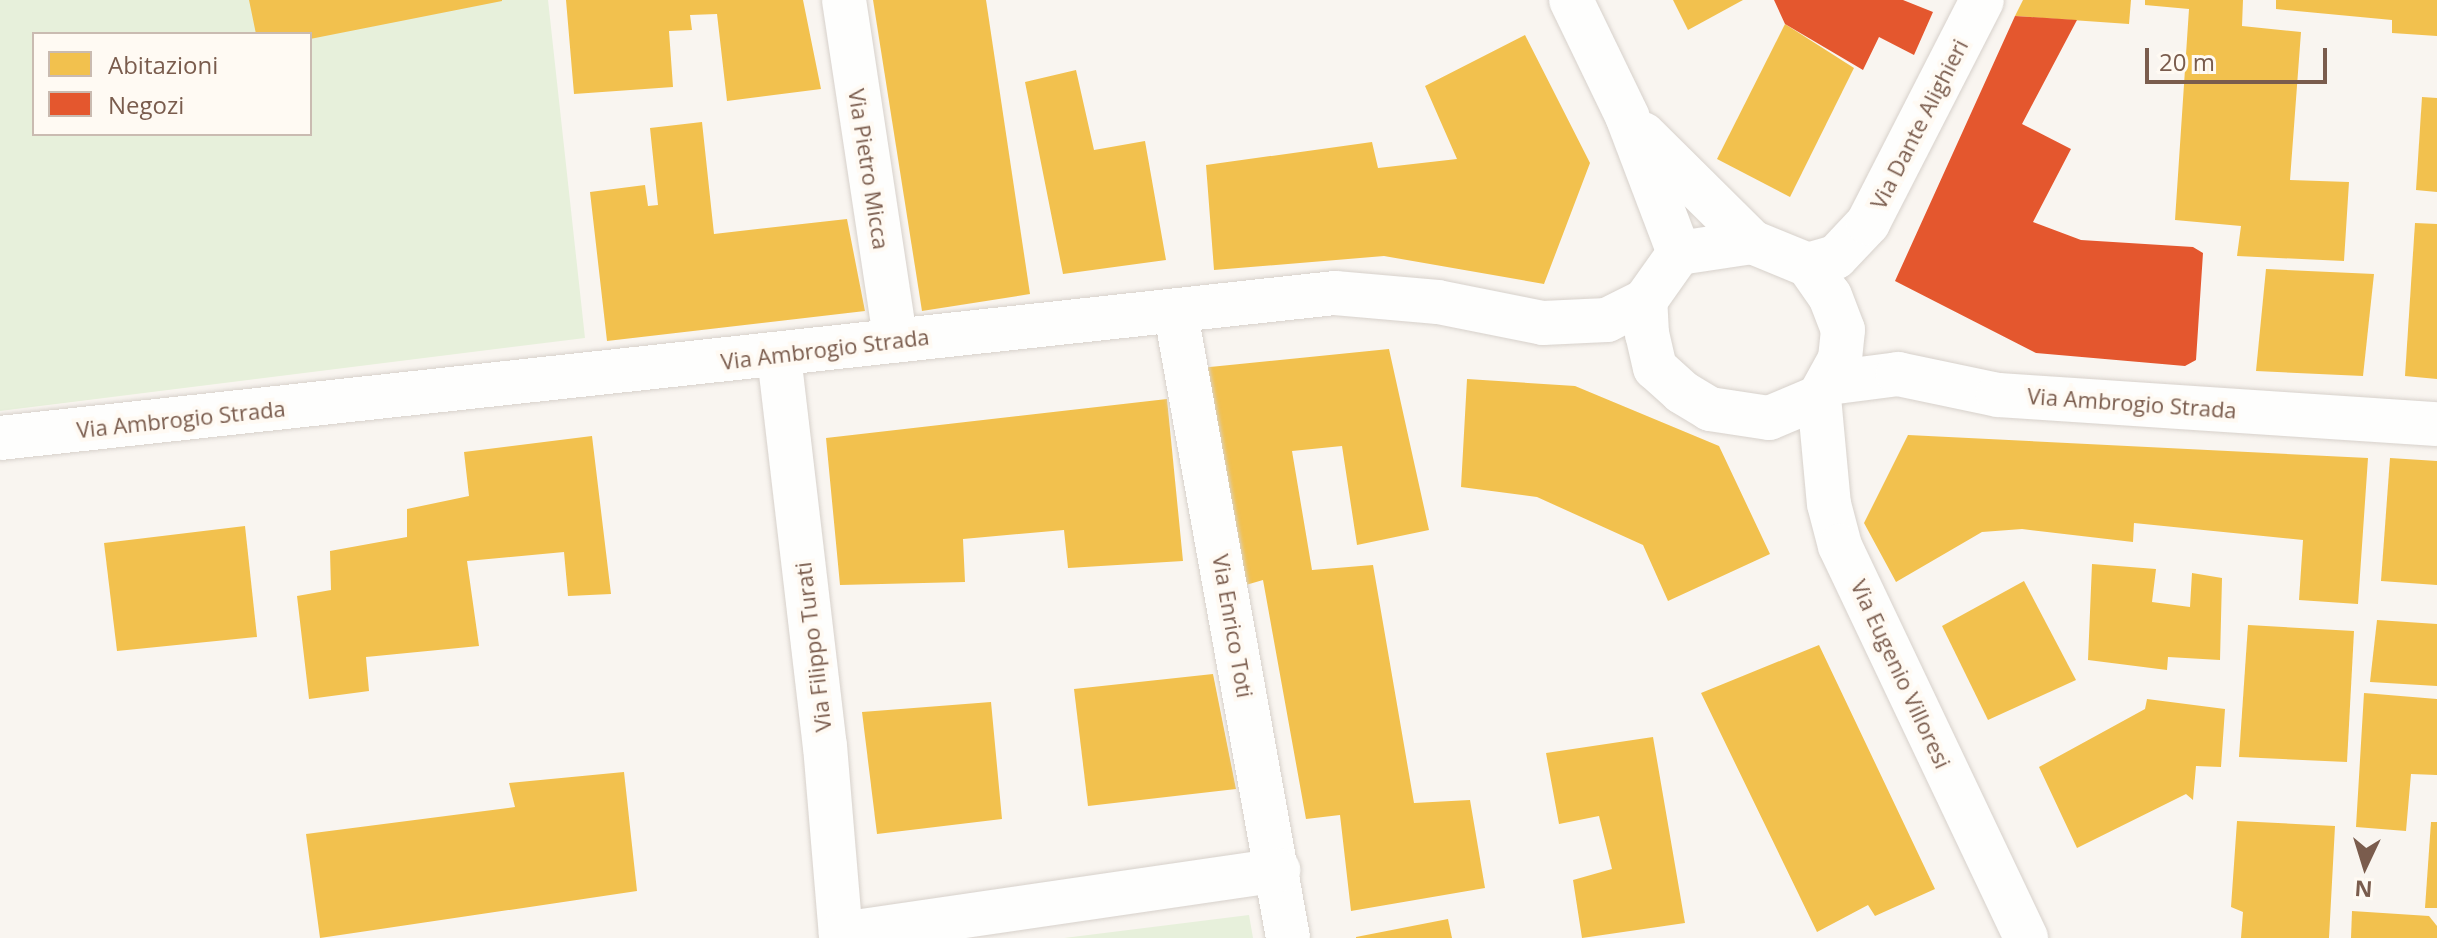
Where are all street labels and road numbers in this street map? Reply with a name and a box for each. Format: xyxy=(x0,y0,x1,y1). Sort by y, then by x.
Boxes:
street label: Via Dante Alighieri xyxy=(1865,35,1973,213)
street label: Via Pietro Micca xyxy=(843,87,895,251)
street label: Via Ambrogio Strada xyxy=(719,323,931,375)
street label: Via Ambrogio Strada xyxy=(2026,383,2238,423)
street label: Via Ambrogio Strada xyxy=(75,395,287,443)
street label: Via Enrico Toti xyxy=(1207,552,1259,700)
street label: Via Filippo Turati xyxy=(789,561,837,733)
street label: Via Eugenio Villoresi xyxy=(1846,576,1956,772)

